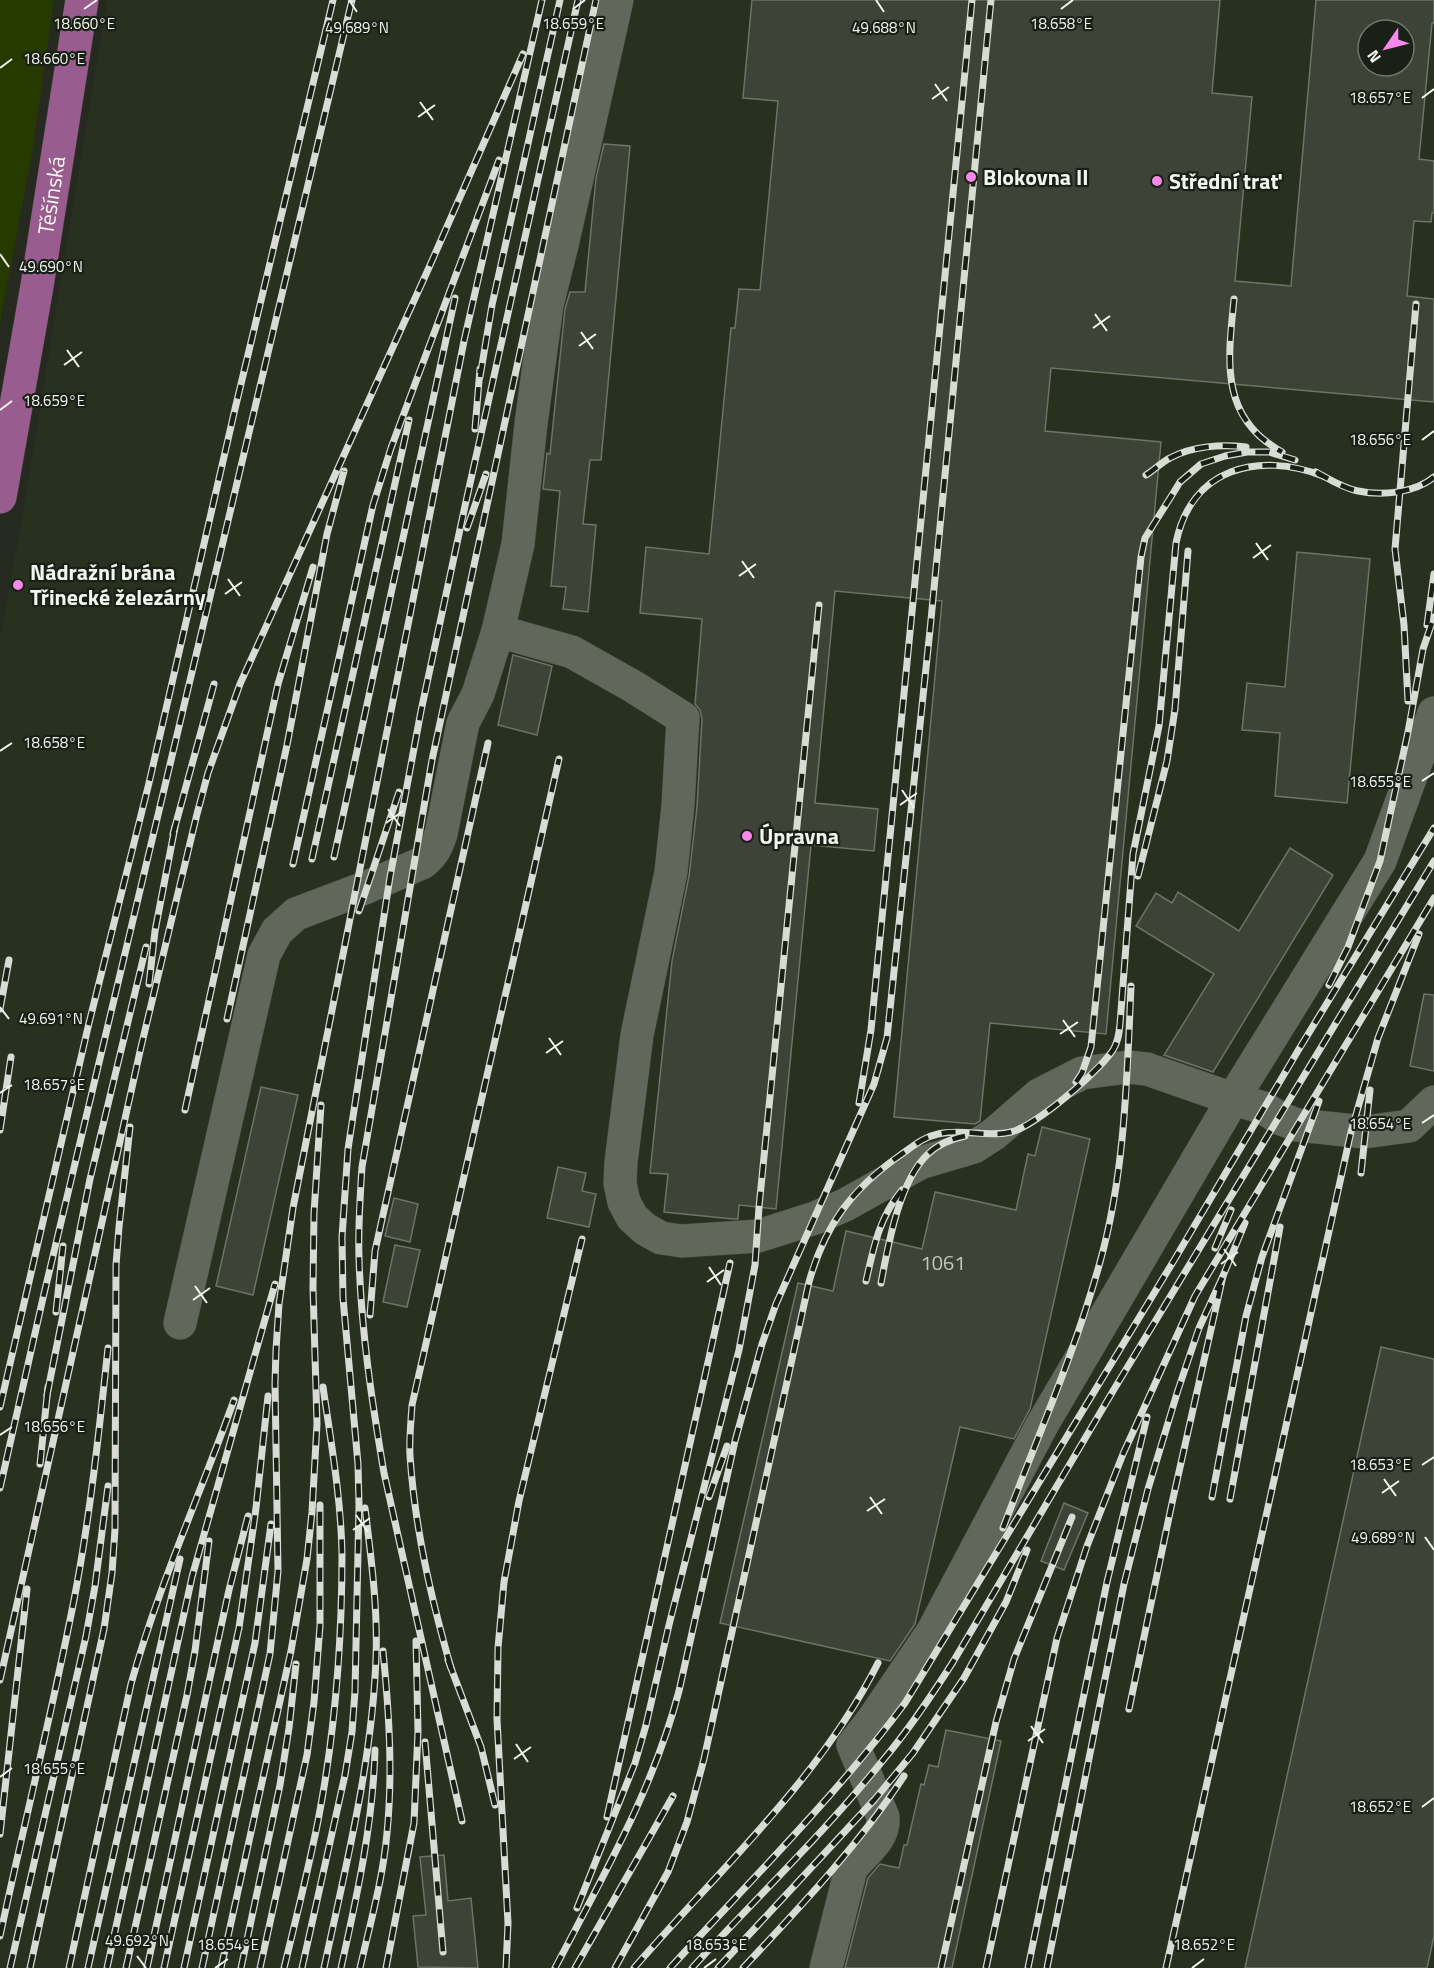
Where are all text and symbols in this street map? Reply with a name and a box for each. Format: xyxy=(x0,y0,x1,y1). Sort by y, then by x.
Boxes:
text: 18.660°E xyxy=(53,12,115,35)
text: 18.659°E xyxy=(542,12,604,35)
text: 18.658°E xyxy=(1030,12,1092,35)
text: 49.689°N xyxy=(325,16,389,39)
text: 49.688°N xyxy=(852,16,916,39)
north arrow xyxy=(1356,18,1416,78)
text: N xyxy=(1361,45,1387,68)
text: 18.660°E xyxy=(23,47,85,70)
text: 18.657°E xyxy=(1349,86,1411,109)
street label: Těšínská xyxy=(28,154,74,237)
place label: Blokovna II xyxy=(983,160,1089,194)
place label: Střední trať xyxy=(1169,164,1282,198)
marker: Blokovna II xyxy=(964,170,978,184)
marker: Střední trať xyxy=(1150,174,1164,188)
text: 49.690°N xyxy=(19,255,83,278)
text: 18.659°E xyxy=(23,389,85,412)
text: 18.656°E xyxy=(1349,428,1411,451)
place label: Nádražní brána Třinecké železárny xyxy=(30,555,206,614)
marker: Nádražní brána Třinecké železárny xyxy=(11,578,25,592)
text: 18.658°E xyxy=(23,731,85,754)
text: 18.655°E xyxy=(1349,770,1411,793)
place label: Úpravna xyxy=(759,819,839,853)
marker: Úpravna xyxy=(740,829,754,843)
text: 49.691°N xyxy=(19,1007,83,1030)
text: 18.657°E xyxy=(23,1073,85,1096)
text: 18.654°E xyxy=(1349,1112,1411,1135)
house number: 1061 xyxy=(921,1247,965,1278)
text: 18.656°E xyxy=(23,1415,85,1438)
text: 18.653°E xyxy=(1349,1453,1411,1476)
text: 49.689°N xyxy=(1351,1526,1415,1549)
text: 18.655°E xyxy=(23,1757,85,1780)
text: 18.652°E xyxy=(1349,1795,1411,1818)
text: 49.692°N xyxy=(105,1929,169,1952)
text: 18.654°E xyxy=(197,1933,259,1956)
text: 18.653°E xyxy=(685,1933,747,1956)
text: 18.652°E xyxy=(1173,1933,1235,1956)

